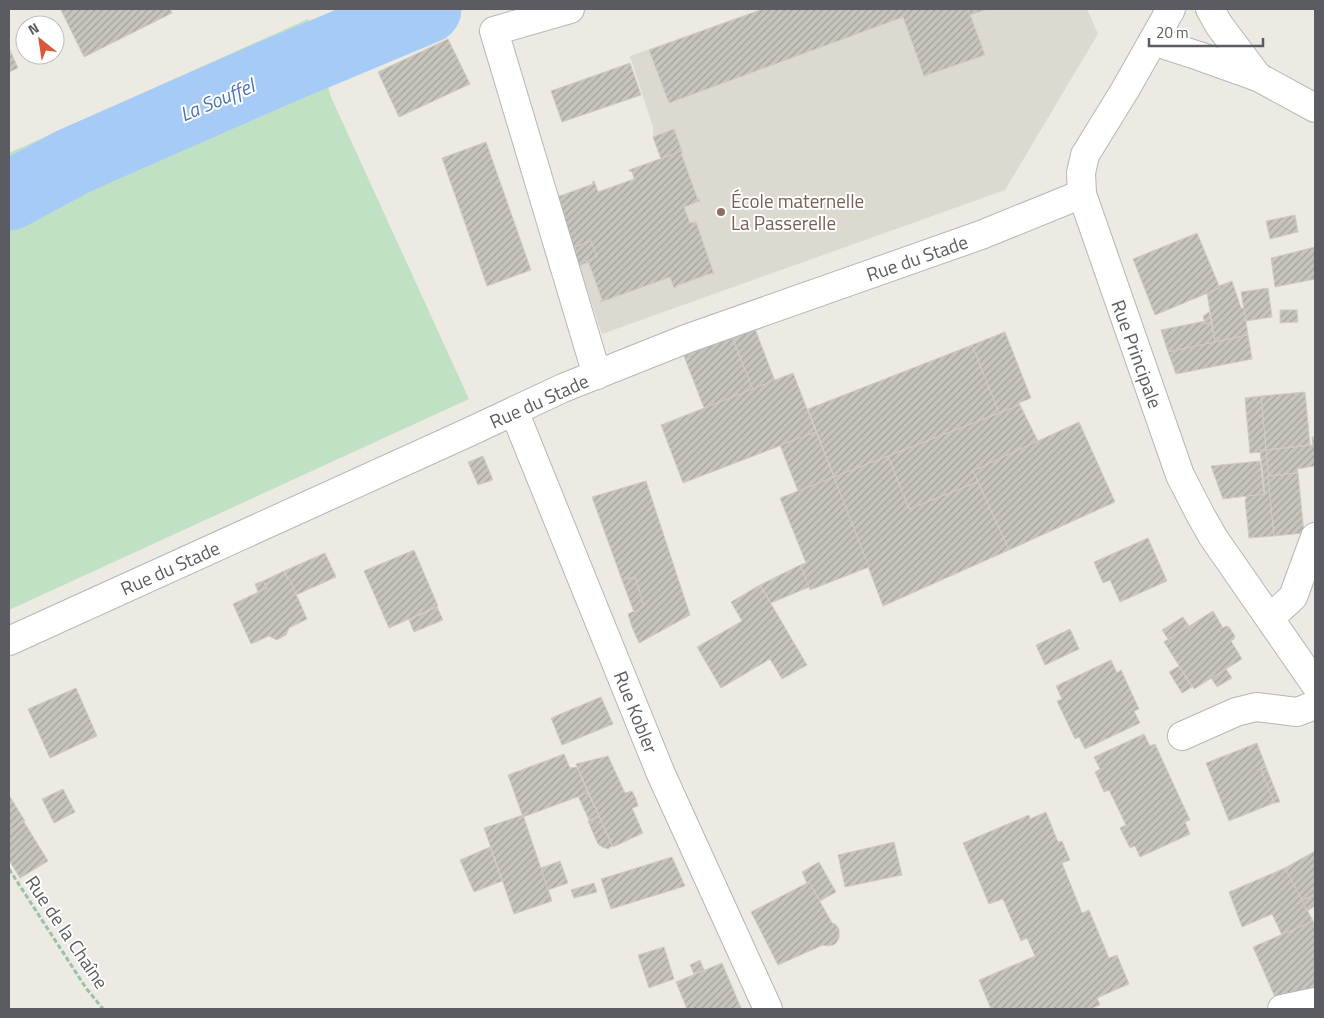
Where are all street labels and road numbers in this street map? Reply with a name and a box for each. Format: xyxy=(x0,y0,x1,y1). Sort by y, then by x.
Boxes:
street label: Rue du Stade xyxy=(862,227,972,288)
street label: Rue Principale xyxy=(1104,295,1171,412)
street label: Rue du Stade xyxy=(485,366,593,435)
street label: Rue du Stade xyxy=(116,533,224,602)
street label: Rue Kobler xyxy=(607,666,666,758)
street label: Rue de la Chaîne xyxy=(19,869,116,994)

